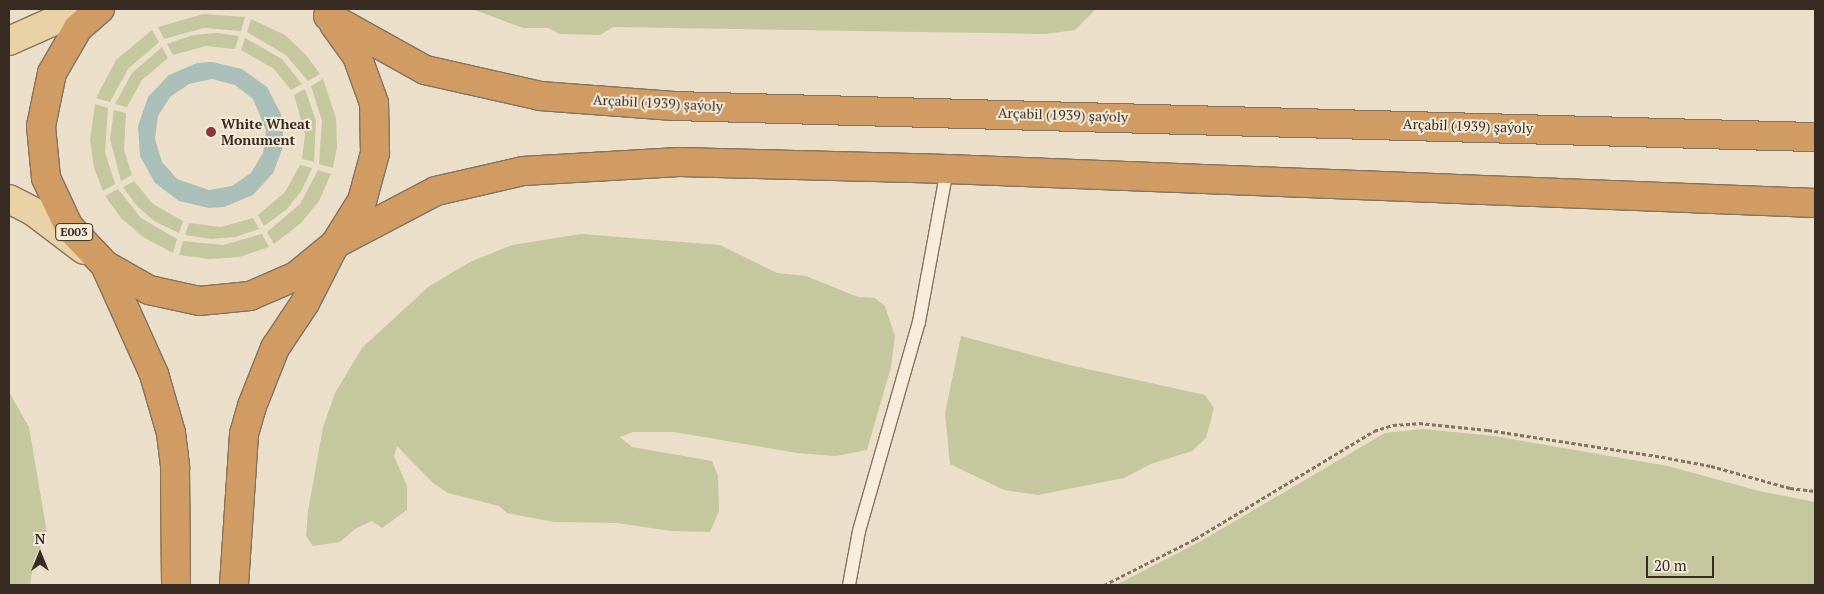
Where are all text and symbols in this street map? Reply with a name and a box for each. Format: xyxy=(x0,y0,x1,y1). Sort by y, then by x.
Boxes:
street label: Arçabil (1939) şaýoly xyxy=(593,91,723,115)
street label: Arçabil (1939) şaýoly xyxy=(998,104,1128,126)
street label: Arçabil (1939) şaýoly xyxy=(1403,115,1533,137)
place label: White Wheat Monument xyxy=(221,116,310,148)
marker: White Wheat Monument xyxy=(205,126,217,138)
road number: E003 xyxy=(54,222,94,242)
north arrow xyxy=(15,529,65,579)
text: N xyxy=(35,529,45,548)
scale bar xyxy=(1649,546,1716,578)
text: 20 m xyxy=(1654,555,1687,575)

